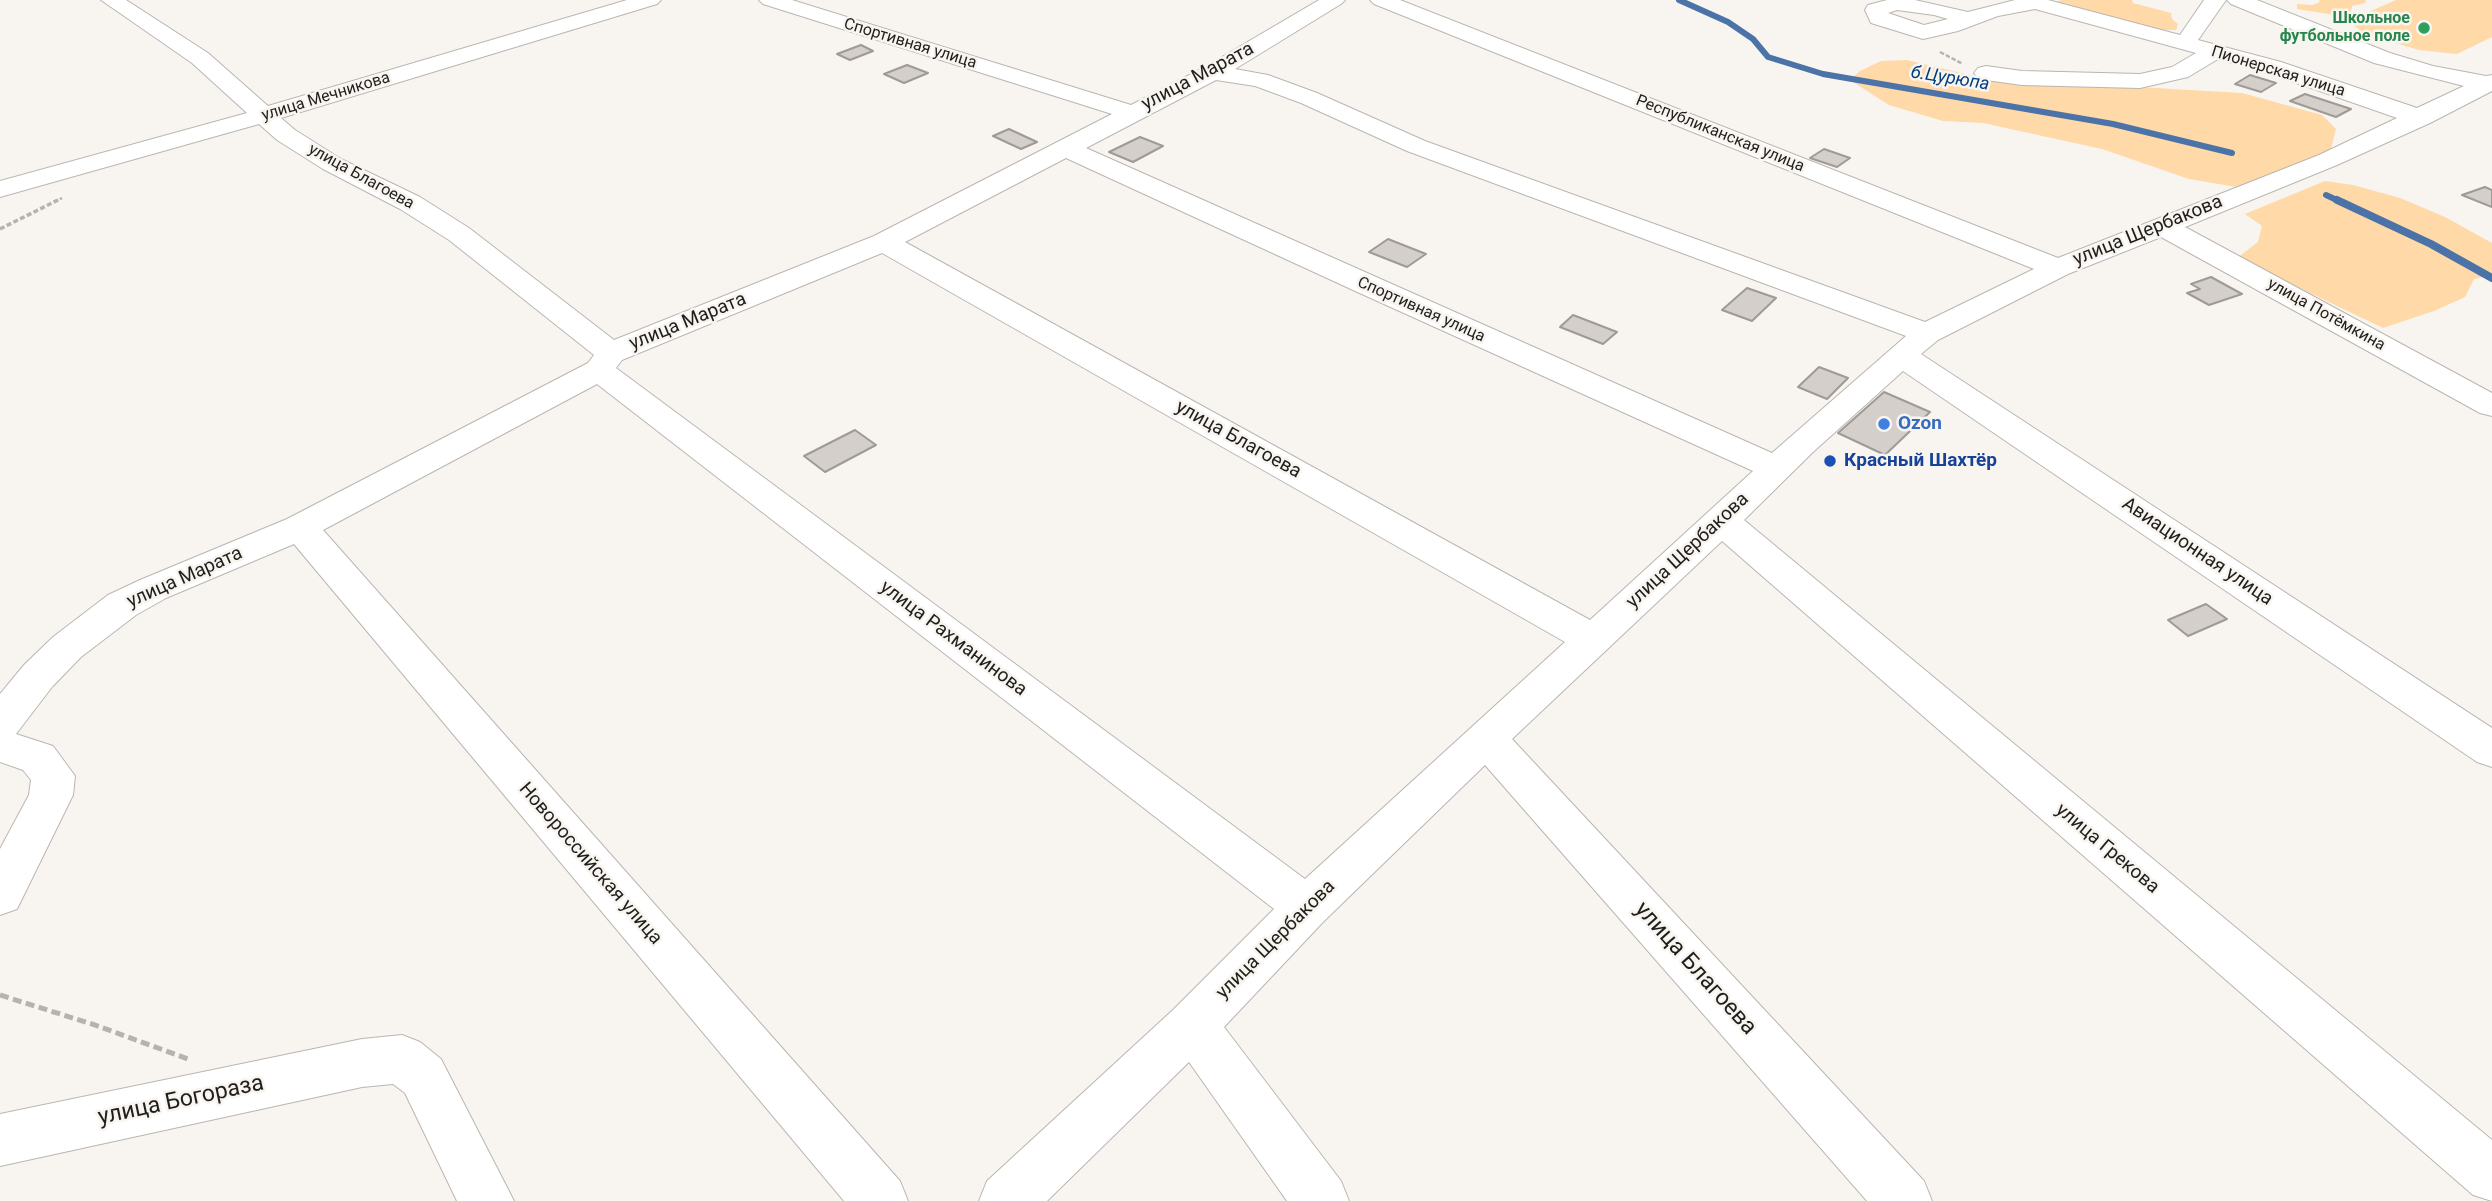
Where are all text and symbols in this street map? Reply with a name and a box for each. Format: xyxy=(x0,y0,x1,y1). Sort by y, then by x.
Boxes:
place label: Школьное футбольное поле xyxy=(2280,9,2410,47)
street label: Спортивная улица xyxy=(841,15,979,73)
marker: Школьное футбольное поле xyxy=(2416,20,2432,36)
street label: улица Марата xyxy=(1138,38,1258,116)
street label: Пионерская улица xyxy=(2209,43,2347,101)
water label: б.Цурюпа xyxy=(1909,62,1991,96)
street label: улица Мечникова xyxy=(260,68,392,126)
street label: Республиканская улица xyxy=(1633,91,1807,177)
street label: улица Благоева xyxy=(305,140,417,214)
street label: улица Щербакова xyxy=(2070,191,2226,271)
street label: Спортивная улица xyxy=(1354,273,1488,347)
street label: улица Потёмкина xyxy=(2264,275,2388,355)
street label: улица Марата xyxy=(626,288,750,356)
street label: улица Благоева xyxy=(1171,396,1305,484)
place label: Ozon xyxy=(1898,413,1942,435)
marker: Ozon xyxy=(1876,416,1892,432)
place label: Красный Шахтёр xyxy=(1844,450,1997,472)
marker: Красный Шахтёр xyxy=(1822,453,1838,469)
street label: улица Щербакова xyxy=(1622,488,1754,614)
street label: Авиационная улица xyxy=(2117,493,2277,611)
street label: улица Марата xyxy=(124,542,246,614)
street label: улица Рахманинова xyxy=(875,576,1031,702)
street label: Новороссийская улица xyxy=(513,778,667,950)
street label: улица Грекова xyxy=(2050,799,2164,899)
street label: улица Щербакова xyxy=(1212,876,1340,1004)
street label: улица Благоева xyxy=(1628,897,1762,1041)
street label: улица Богораза xyxy=(96,1070,266,1132)

